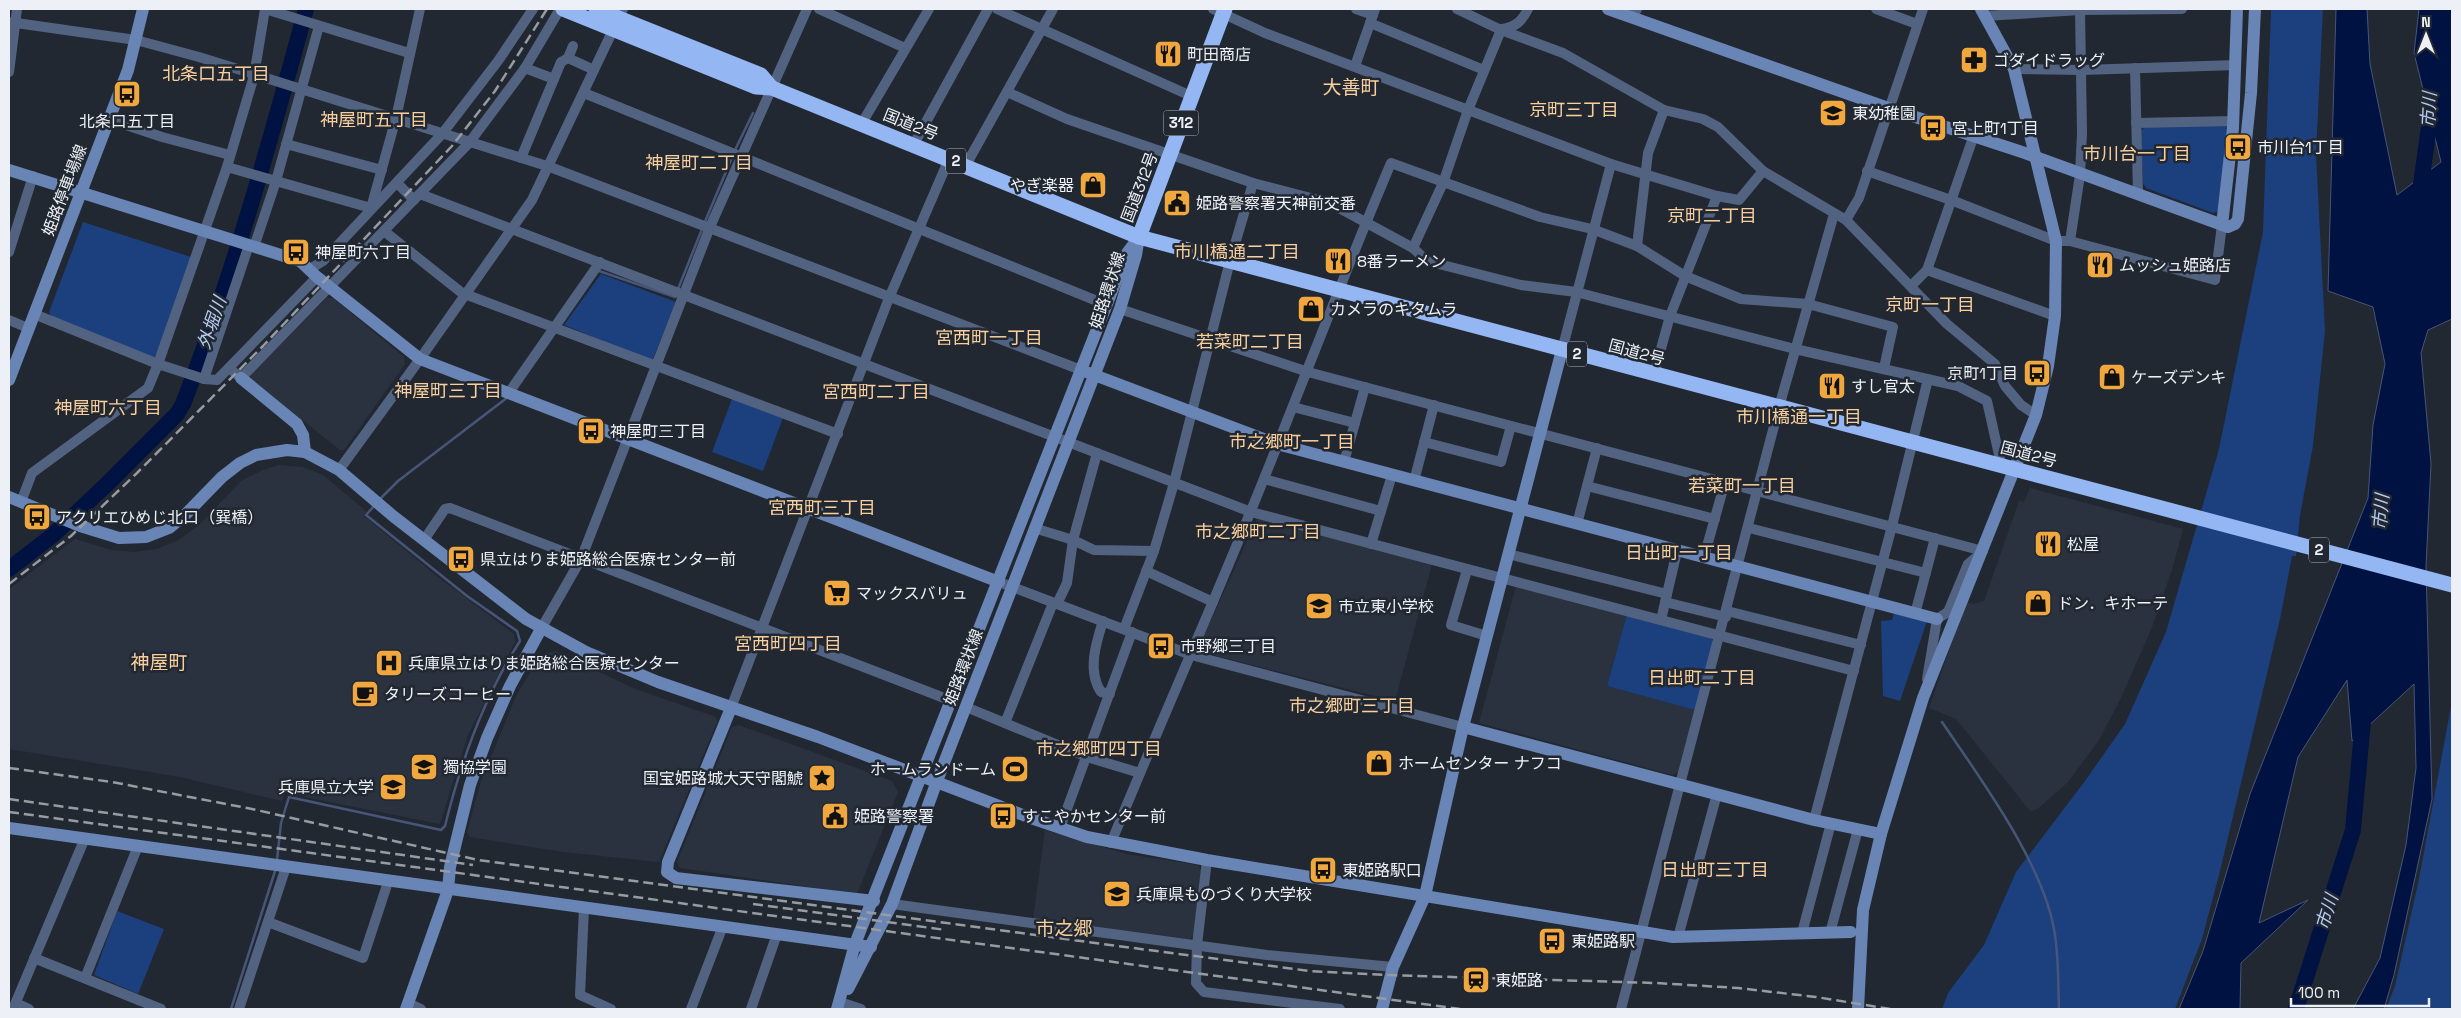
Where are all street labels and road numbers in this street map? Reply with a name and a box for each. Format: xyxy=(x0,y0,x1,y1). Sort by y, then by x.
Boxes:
street label: 国道2号 xyxy=(880,104,941,145)
road number: 312 xyxy=(1164,110,1198,136)
street label: 姫路停車場線 xyxy=(37,142,91,239)
road number: 2 xyxy=(946,148,966,174)
street label: 国道312号 xyxy=(1116,149,1162,225)
street label: 姫路環状線 xyxy=(1085,249,1130,331)
street label: 国道2号 xyxy=(1606,335,1667,370)
road number: 2 xyxy=(1567,342,1587,366)
street label: 国道2号 xyxy=(1998,437,2059,472)
road number: 2 xyxy=(2309,538,2329,562)
street label: 姫路環状線 xyxy=(939,626,988,708)

